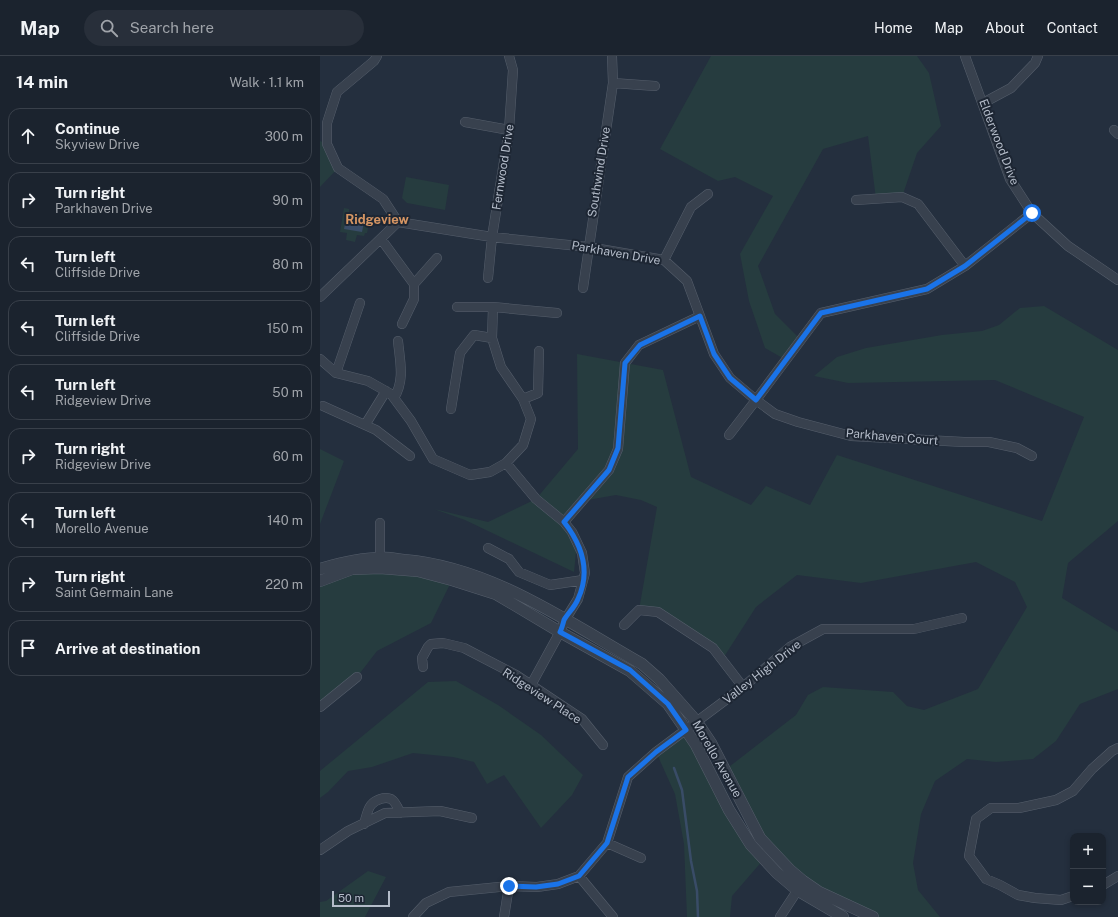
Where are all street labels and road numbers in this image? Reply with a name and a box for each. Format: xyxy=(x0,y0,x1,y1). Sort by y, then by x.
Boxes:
street label: Elderwood Drive xyxy=(976,97,1022,187)
street label: Fernwood Drive xyxy=(489,123,517,211)
street label: Southwind Drive xyxy=(585,126,613,218)
street label: Parkhaven Drive xyxy=(570,238,662,268)
street label: Parkhaven Court xyxy=(845,426,939,448)
street label: Valley High Drive xyxy=(720,637,804,707)
street label: Ridgeview Place xyxy=(500,665,584,727)
street label: Morello Avenue xyxy=(689,718,745,800)

